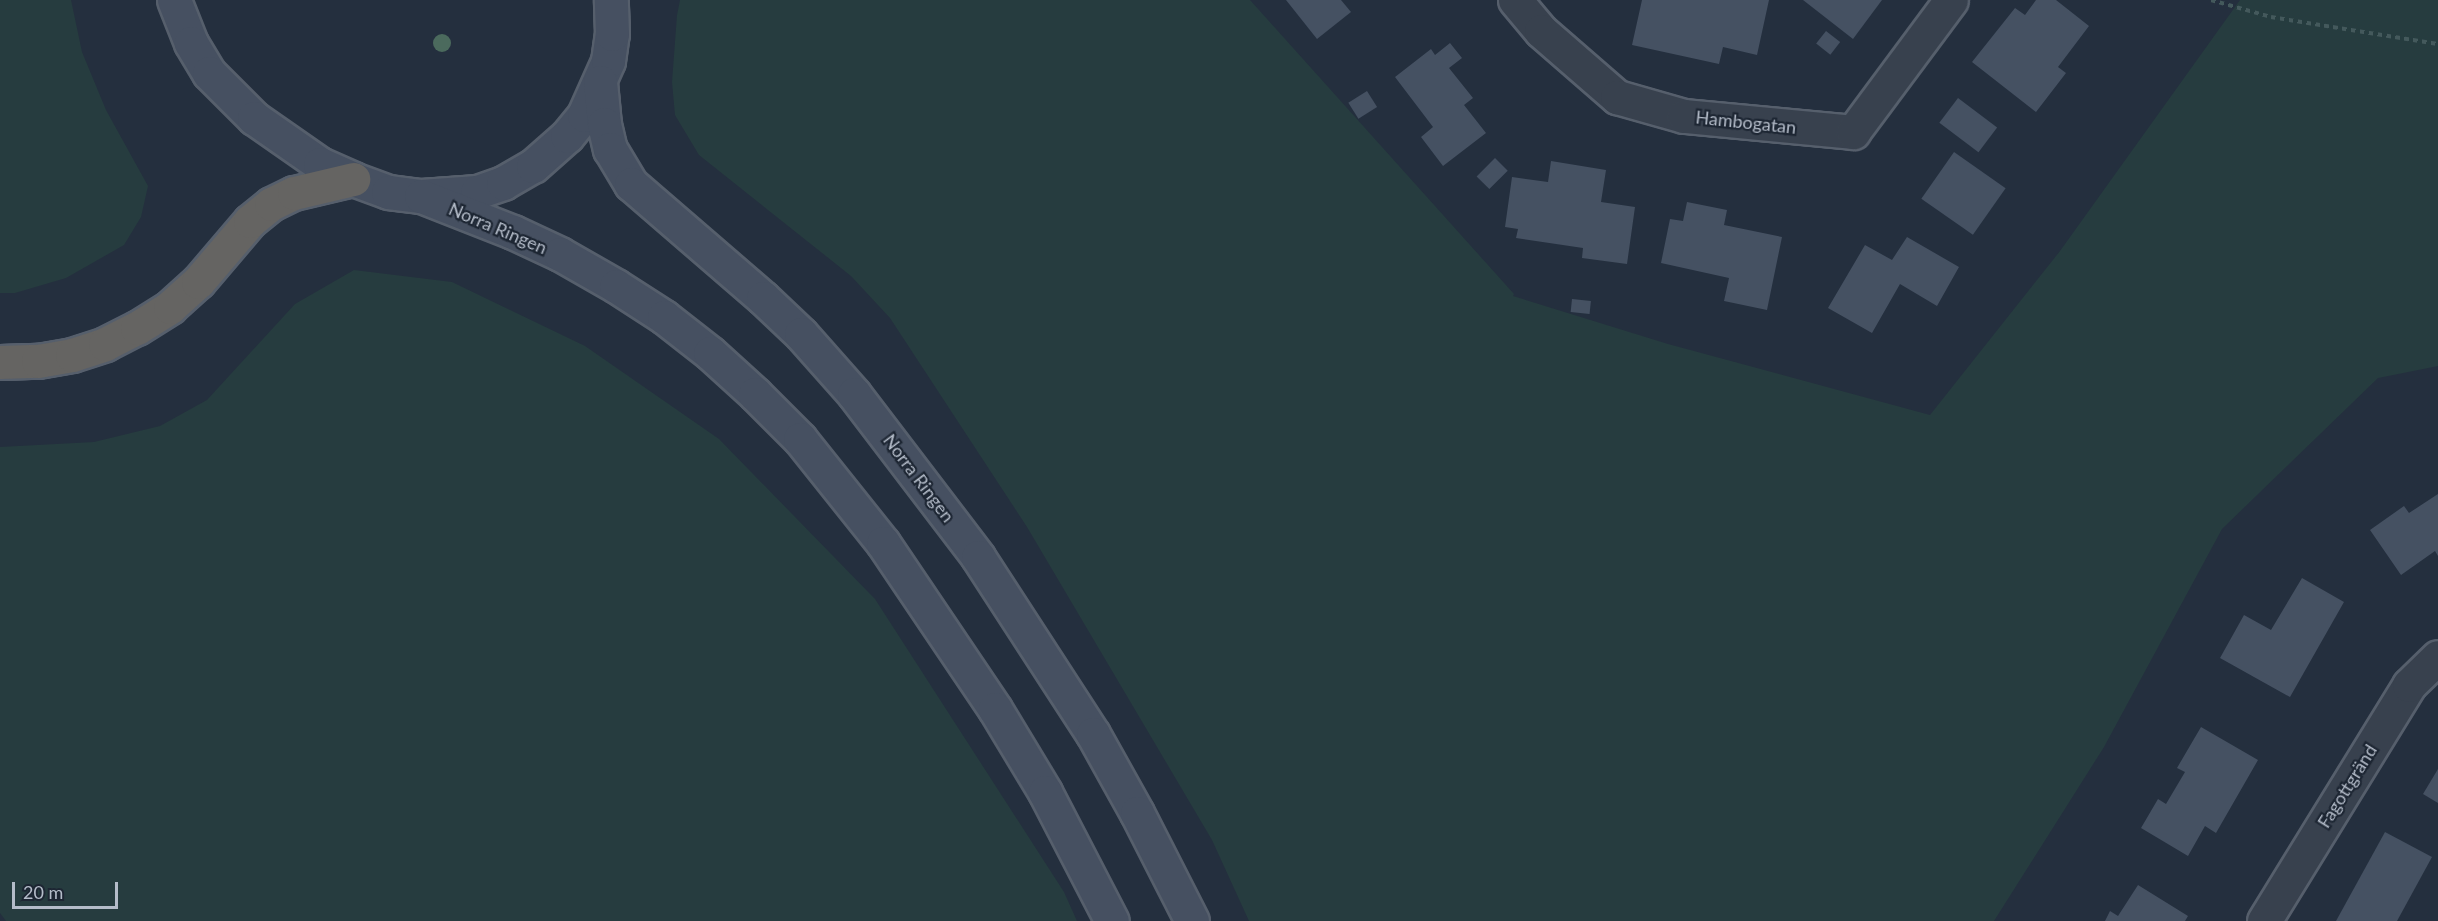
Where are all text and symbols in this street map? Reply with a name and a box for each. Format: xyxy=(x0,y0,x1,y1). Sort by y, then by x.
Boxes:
street label: Hambogatan xyxy=(1695,106,1797,138)
street label: Norra Ringen xyxy=(446,198,550,258)
street label: Norra Ringen xyxy=(879,430,959,526)
street label: Fagottgränd xyxy=(2313,740,2381,832)
scale bar xyxy=(15,870,122,908)
text: 20 m xyxy=(23,881,63,903)

